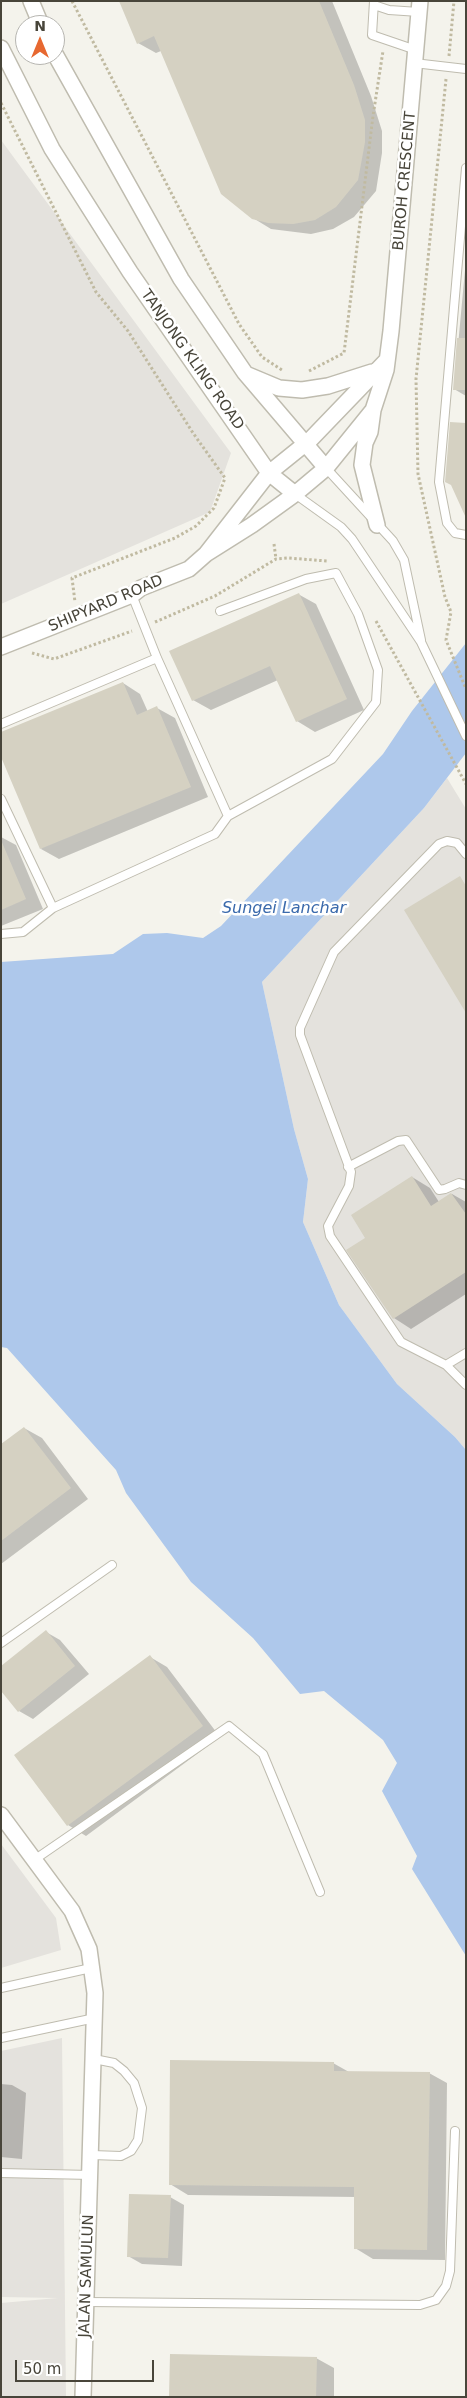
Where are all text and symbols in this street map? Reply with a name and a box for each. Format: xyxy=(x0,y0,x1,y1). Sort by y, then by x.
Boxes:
north arrow xyxy=(15,15,65,65)
text: N xyxy=(34,18,46,34)
street label: BUROH CRESCENT xyxy=(390,111,420,251)
street label: TANJONG KLING ROAD xyxy=(137,286,247,434)
street label: SHIPYARD ROAD xyxy=(46,572,166,636)
water label: Sungei Lanchar xyxy=(222,899,346,919)
street label: JALAN SAMULUN xyxy=(76,2214,98,2338)
scale bar xyxy=(18,2350,156,2382)
text: 50 m xyxy=(23,2360,61,2378)

